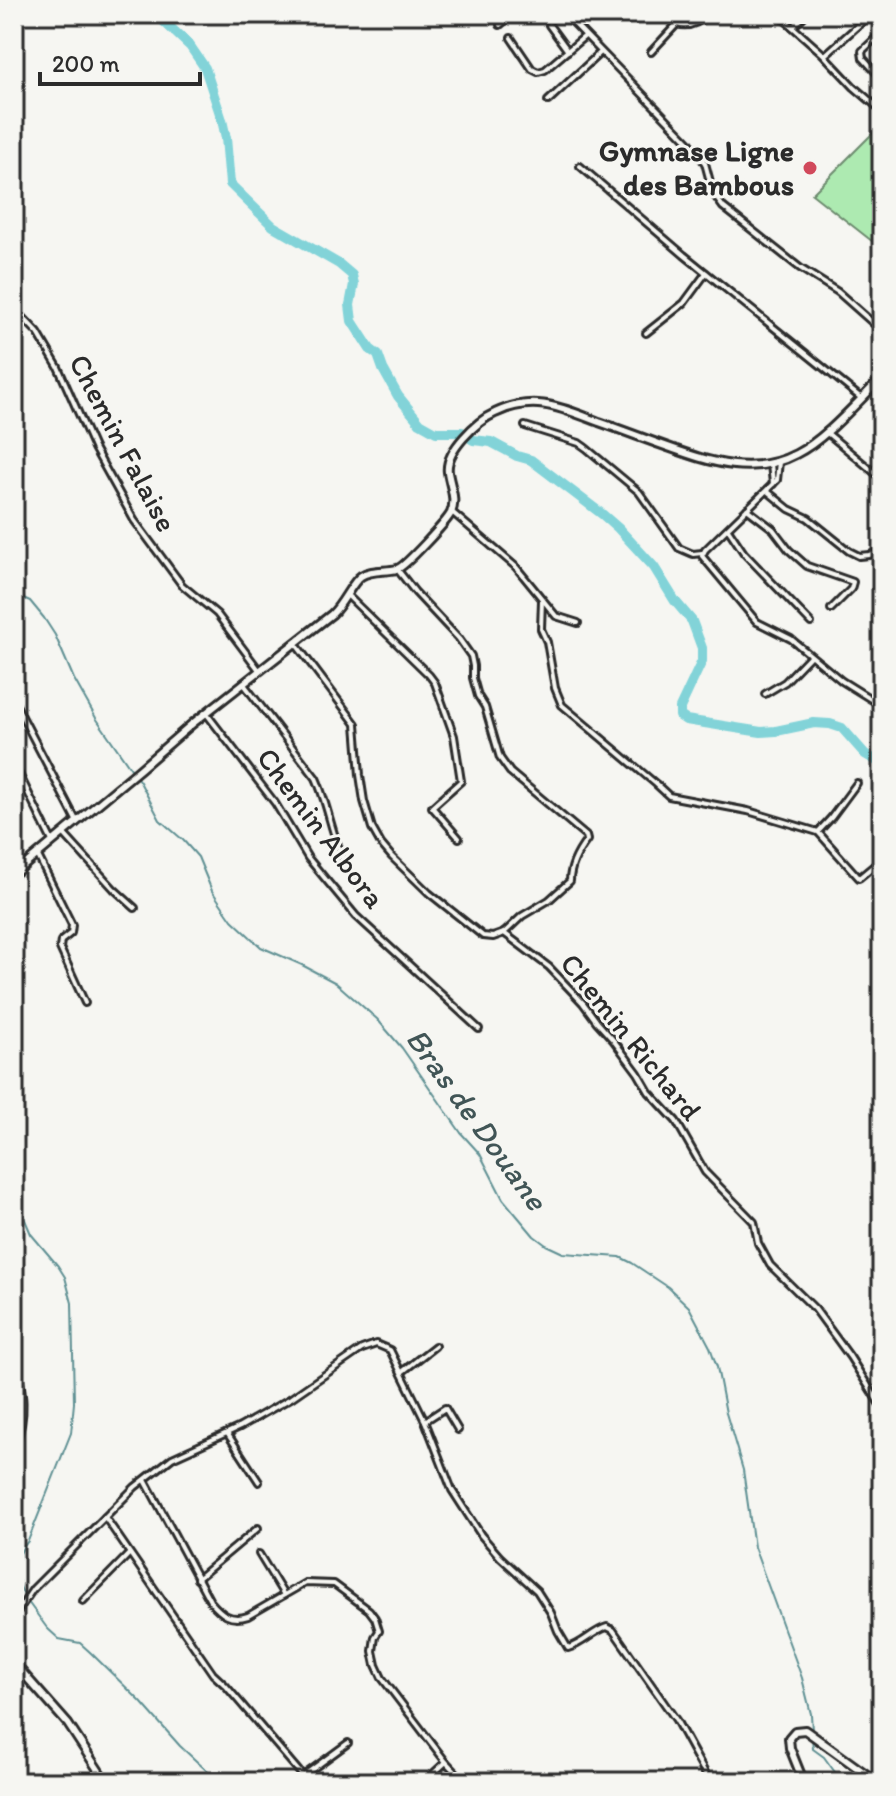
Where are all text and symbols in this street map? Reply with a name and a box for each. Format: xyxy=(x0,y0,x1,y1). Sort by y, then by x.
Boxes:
scale bar xyxy=(40,36,200,86)
text: 200 m xyxy=(52,49,120,78)
place label: Gymnase Ligne des Bambous xyxy=(599,132,794,203)
marker: Gymnase Ligne des Bambous xyxy=(801,159,819,177)
street label: Chemin Falaise xyxy=(61,348,186,538)
street label: Chemin Albora xyxy=(249,740,394,916)
street label: Chemin Richard xyxy=(553,946,710,1128)
water label: Bras de Douane xyxy=(398,1021,557,1219)

